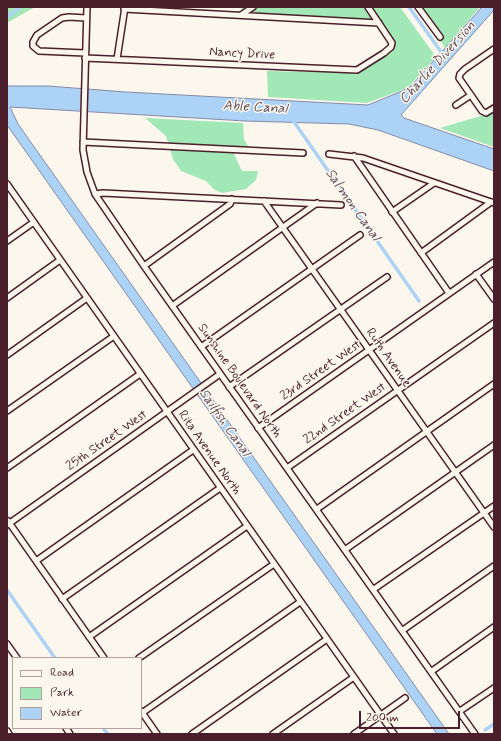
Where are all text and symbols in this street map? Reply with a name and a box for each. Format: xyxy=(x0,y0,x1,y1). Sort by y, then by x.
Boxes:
water label: Charlie Diversion xyxy=(396,18,480,108)
street label: Nancy Drive xyxy=(209,44,275,64)
water label: Able Canal xyxy=(222,98,288,118)
water label: Salmon Canal xyxy=(321,166,383,244)
street label: Sunshine Boulevard North xyxy=(194,321,284,441)
street label: Ruth Avenue xyxy=(362,325,414,391)
street label: 23rd Street West xyxy=(278,338,364,404)
street label: 22nd Street West xyxy=(301,380,389,448)
water label: Sailfish Canal xyxy=(195,386,253,460)
street label: 25th Street West xyxy=(64,407,150,475)
street label: Rita Avenue North xyxy=(174,408,244,498)
legend xyxy=(12,657,142,729)
text: Road xyxy=(50,665,74,681)
text: Park xyxy=(50,685,74,701)
scale bar xyxy=(361,703,462,729)
text: Water xyxy=(50,705,82,721)
text: 200 m xyxy=(366,710,399,726)

